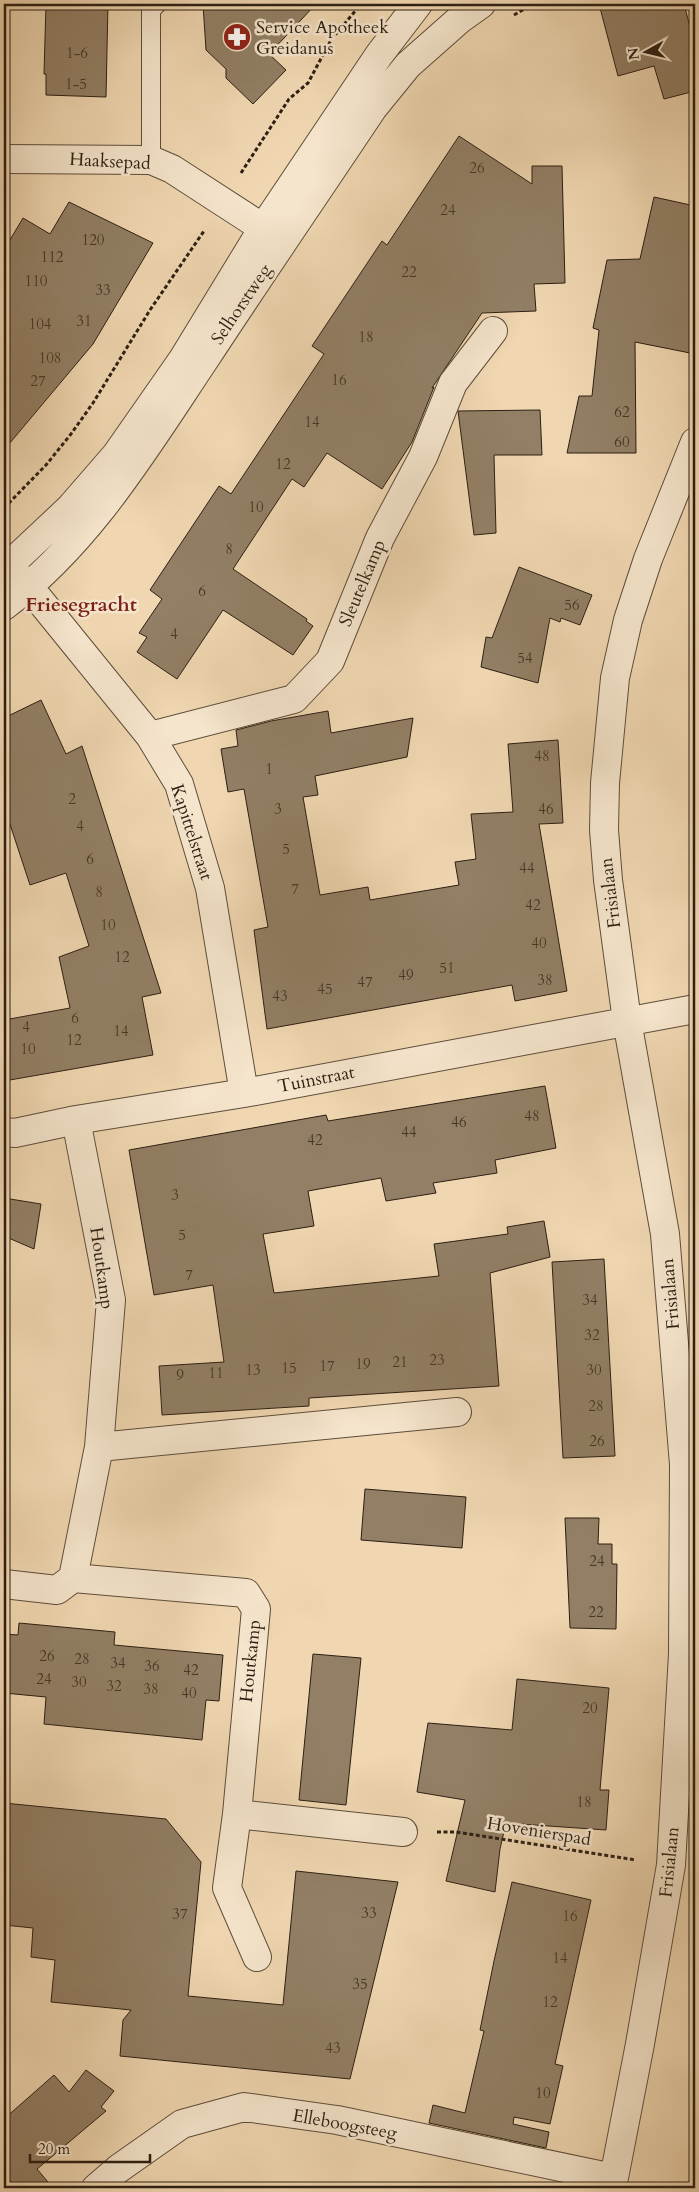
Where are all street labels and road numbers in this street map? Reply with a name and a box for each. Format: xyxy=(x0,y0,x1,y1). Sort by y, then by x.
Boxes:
street label: Haaksepad xyxy=(69,147,152,176)
street label: Selhorstweg xyxy=(205,258,278,350)
street label: Sleutelkamp xyxy=(333,536,392,631)
street label: Kapittelstraat xyxy=(164,781,219,884)
street label: Frisialaan xyxy=(594,855,627,930)
street label: Tuinstraat xyxy=(275,1060,357,1099)
street label: Houtkamp xyxy=(83,1225,120,1311)
street label: Frisialaan xyxy=(655,1257,686,1330)
street label: Houtkamp xyxy=(234,1619,267,1703)
street label: Hovenierspad xyxy=(485,1811,593,1852)
street label: Frisialaan xyxy=(653,1825,686,1899)
street label: Elleboogsteeg xyxy=(291,2103,400,2146)

